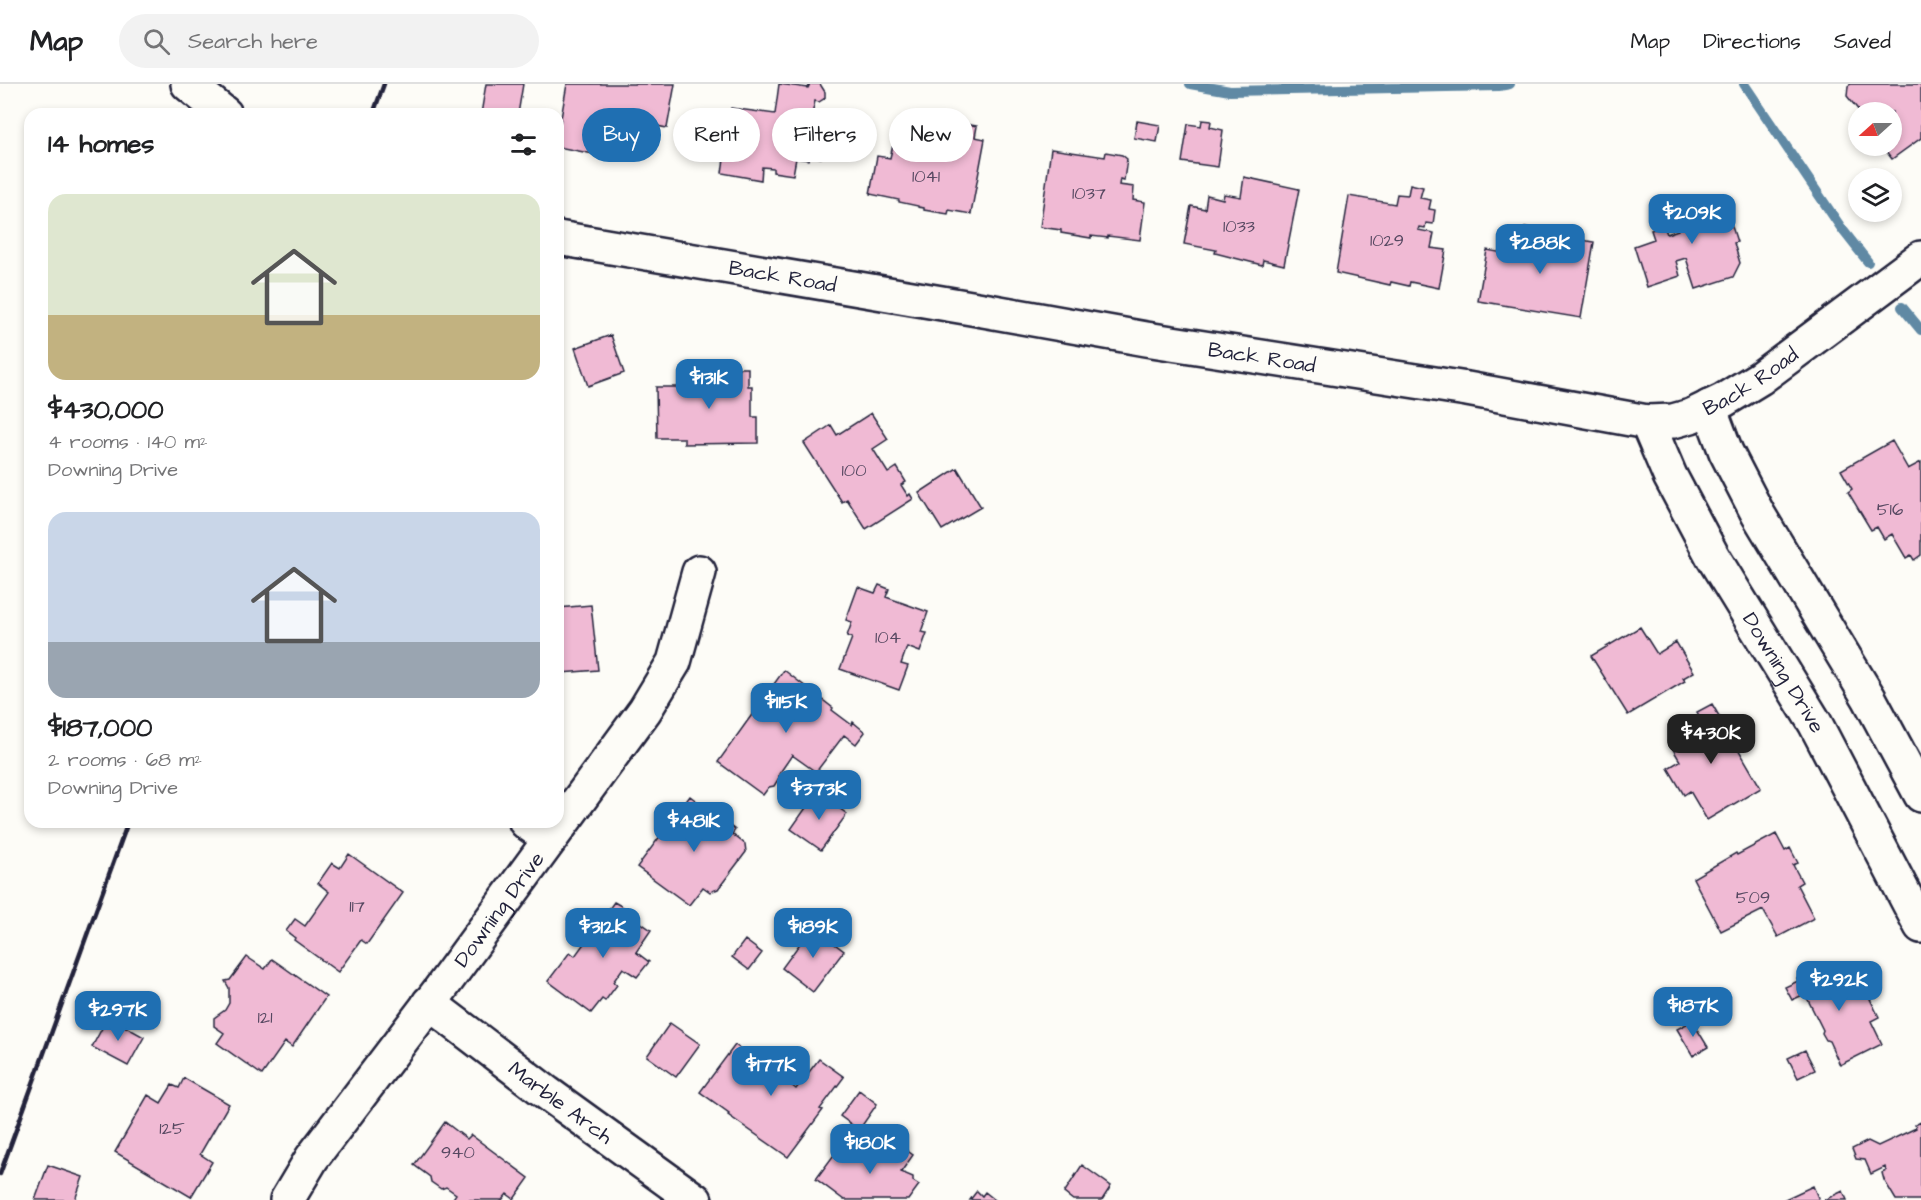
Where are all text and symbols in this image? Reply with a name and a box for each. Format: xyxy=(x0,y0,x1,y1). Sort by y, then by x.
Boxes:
search box xyxy=(119,14,539,68)
text: Map xyxy=(30,22,83,61)
icon: search xyxy=(140,25,173,58)
text: Search here xyxy=(188,26,318,57)
text: Map xyxy=(1630,27,1670,56)
text: Directions xyxy=(1703,27,1801,56)
text: Saved xyxy=(1834,27,1891,56)
north arrow xyxy=(1848,102,1902,156)
map controls xyxy=(1848,102,1902,222)
chip: Buy xyxy=(582,108,661,162)
chip: Rent xyxy=(673,108,760,162)
chip: Filters xyxy=(772,108,877,162)
chip: New xyxy=(889,108,973,162)
text: 14 homes xyxy=(48,126,154,162)
icon: filters xyxy=(507,128,540,161)
house number: 1041 xyxy=(912,164,940,189)
button: layers xyxy=(1848,168,1902,222)
house number: 1037 xyxy=(1072,181,1106,206)
pin: $209K xyxy=(1650,194,1734,245)
text: $209K xyxy=(1663,199,1721,227)
house number: 1033 xyxy=(1223,214,1255,239)
pin: $288K xyxy=(1498,224,1582,275)
house number: 1029 xyxy=(1370,228,1404,253)
text: $288K xyxy=(1510,229,1570,257)
icon: home xyxy=(240,233,348,341)
street label: Back Road xyxy=(727,253,839,300)
street label: Back Road xyxy=(1206,335,1318,380)
street label: Back Road xyxy=(1698,340,1805,423)
pin: $131K xyxy=(667,359,751,410)
text: $131K xyxy=(690,364,728,392)
text: $430,000 xyxy=(48,392,164,428)
text: 4 rooms · 140 m² xyxy=(48,428,207,456)
text: Downing Drive xyxy=(48,456,178,484)
house number: 100 xyxy=(841,458,867,483)
house number: 516 xyxy=(1877,497,1903,522)
icon: home xyxy=(240,551,348,659)
street label: Downing Drive xyxy=(1735,607,1832,738)
house number: 104 xyxy=(875,625,901,650)
pin: $115K xyxy=(744,683,828,734)
text: $115K xyxy=(765,688,807,716)
text: $187,000 xyxy=(48,710,152,746)
pin: $430K xyxy=(1669,714,1753,765)
text: $430K xyxy=(1681,719,1741,747)
text: 2 rooms · 68 m² xyxy=(48,746,202,774)
pin: $373K xyxy=(777,770,861,821)
text: Downing Drive xyxy=(48,774,178,802)
text: $373K xyxy=(791,775,847,803)
pin: $481K xyxy=(652,802,736,853)
text: $481K xyxy=(668,807,720,835)
street label: Downing Drive xyxy=(447,846,551,973)
house number: 509 xyxy=(1736,885,1770,910)
house number: 117 xyxy=(349,894,365,919)
pin: $312K xyxy=(561,908,645,959)
pin: $189K xyxy=(771,908,855,959)
text: $312K xyxy=(579,913,627,941)
text: $189K xyxy=(788,913,838,941)
pin: $292K xyxy=(1797,961,1881,1012)
text: $292K xyxy=(1810,966,1868,994)
pin: $187K xyxy=(1651,987,1735,1038)
pin: $297K xyxy=(76,991,160,1042)
text: $187K xyxy=(1667,992,1719,1020)
text: $297K xyxy=(89,996,147,1024)
house number: 121 xyxy=(258,1005,272,1030)
pin: $177K xyxy=(729,1046,813,1097)
text: $177K xyxy=(746,1051,796,1079)
street label: Marble Arch xyxy=(502,1055,619,1151)
house number: 125 xyxy=(159,1116,185,1141)
pin: $180K xyxy=(828,1124,912,1175)
text: $180K xyxy=(844,1129,896,1157)
house number: 940 xyxy=(441,1140,475,1165)

